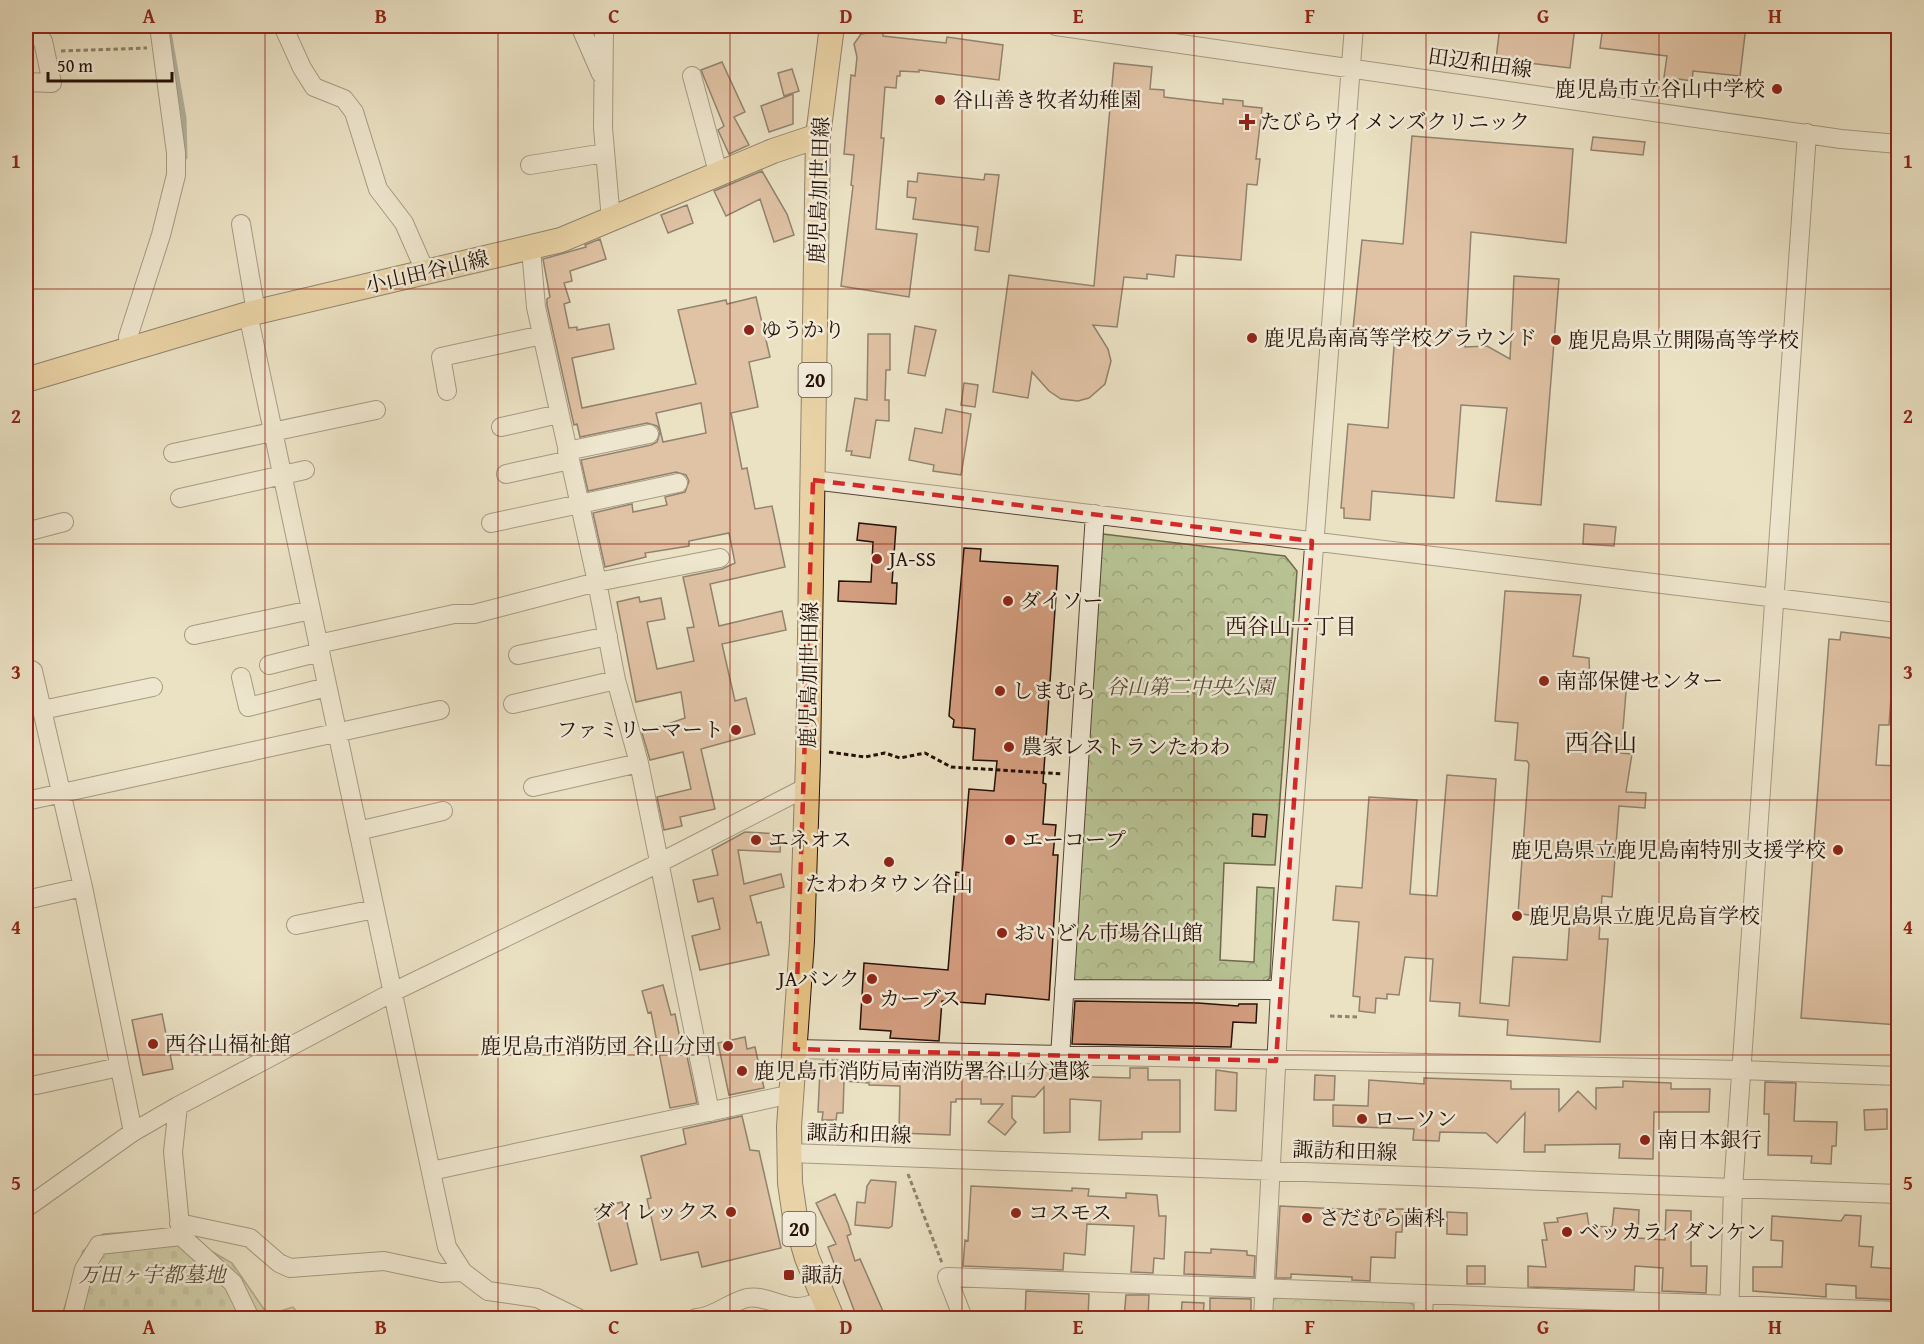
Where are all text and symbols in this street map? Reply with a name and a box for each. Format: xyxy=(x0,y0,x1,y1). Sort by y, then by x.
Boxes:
text: A xyxy=(143,1,156,30)
text: B xyxy=(375,1,387,30)
text: C xyxy=(608,1,620,30)
text: D xyxy=(839,1,853,30)
text: E xyxy=(1073,1,1084,30)
text: F xyxy=(1305,1,1315,30)
text: G xyxy=(1537,1,1549,30)
text: H xyxy=(1768,1,1782,30)
street label: 田辺和田線 xyxy=(1426,40,1534,85)
scale bar xyxy=(48,45,172,83)
text: 50 m xyxy=(57,52,93,79)
place label: 鹿児島市立谷山中学校 xyxy=(1555,73,1765,104)
marker: 鹿児島市立谷山中学校 xyxy=(1770,82,1784,96)
place label: 谷山善き牧者幼稚園 xyxy=(952,84,1141,115)
marker: 谷山善き牧者幼稚園 xyxy=(933,93,947,107)
place label: たびらウイメンズクリニック xyxy=(1260,106,1530,137)
marker: たびらウイメンズクリニック xyxy=(1238,113,1256,131)
street label: 鹿児島加世田線 xyxy=(800,116,837,264)
text: 1 xyxy=(11,146,21,175)
text: 1 xyxy=(1903,146,1913,175)
street label: 小山田谷山線 xyxy=(362,242,492,301)
place label: ゆうかり xyxy=(761,314,845,345)
place label: 鹿児島南高等学校グラウンド xyxy=(1264,322,1537,353)
marker: ゆうかり xyxy=(742,323,756,337)
place label: 鹿児島県立開陽高等学校 xyxy=(1568,324,1799,355)
marker: 鹿児島南高等学校グラウンド xyxy=(1245,331,1259,345)
marker: 鹿児島県立開陽高等学校 xyxy=(1549,333,1563,347)
road number: 20 xyxy=(798,363,832,397)
text: 2 xyxy=(11,401,21,430)
text: 2 xyxy=(1903,401,1913,430)
place label: JA-SS xyxy=(886,543,936,574)
marker: JA-SS xyxy=(870,552,884,566)
place label: ダイソー xyxy=(1020,585,1104,616)
marker: ダイソー xyxy=(1001,594,1015,608)
street label: 鹿児島加世田線 xyxy=(792,601,825,749)
district label: 西谷山一丁目 xyxy=(1225,610,1357,642)
text: 3 xyxy=(11,657,21,686)
text: 3 xyxy=(1903,657,1913,686)
place label: 南部保健センター xyxy=(1556,665,1723,696)
park label: 谷山第二中央公園 xyxy=(1106,671,1277,702)
marker: 南部保健センター xyxy=(1537,674,1551,688)
place label: しまむら xyxy=(1012,675,1096,706)
marker: しまむら xyxy=(993,684,1007,698)
place label: ファミリーマート xyxy=(556,714,724,745)
marker: ファミリーマート xyxy=(729,723,743,737)
district label: 西谷山 xyxy=(1565,725,1637,760)
place label: 農家レストランたわわ xyxy=(1021,731,1230,762)
marker: 農家レストランたわわ xyxy=(1002,740,1016,754)
place label: エネオス xyxy=(768,824,852,855)
place label: エーコープ xyxy=(1022,824,1126,855)
marker: エネオス xyxy=(749,833,763,847)
marker: エーコープ xyxy=(1003,833,1017,847)
place label: 鹿児島県立鹿児島南特別支援学校 xyxy=(1511,834,1826,865)
marker: 鹿児島県立鹿児島南特別支援学校 xyxy=(1831,843,1845,857)
marker: たわわタウン谷山 xyxy=(882,855,896,869)
place label: たわわタウン谷山 xyxy=(805,868,973,899)
place label: 鹿児島県立鹿児島盲学校 xyxy=(1529,900,1760,931)
marker: 鹿児島県立鹿児島盲学校 xyxy=(1510,909,1524,923)
text: 4 xyxy=(11,912,21,941)
text: 4 xyxy=(1903,912,1913,941)
place label: おいどん市場谷山館 xyxy=(1014,917,1203,948)
marker: おいどん市場谷山館 xyxy=(995,926,1009,940)
place label: JAバンク xyxy=(775,963,860,994)
marker: JAバンク xyxy=(865,972,879,986)
place label: カーブス xyxy=(879,983,961,1014)
marker: カーブス xyxy=(860,992,874,1006)
place label: 西谷山福祉館 xyxy=(165,1028,291,1059)
place label: 鹿児島市消防団 谷山分団 xyxy=(480,1030,716,1061)
marker: 西谷山福祉館 xyxy=(146,1037,160,1051)
marker: 鹿児島市消防団 谷山分団 xyxy=(721,1039,735,1053)
place label: 鹿児島市消防局南消防署谷山分遣隊 xyxy=(754,1055,1090,1086)
marker: 鹿児島市消防局南消防署谷山分遣隊 xyxy=(735,1064,749,1078)
place label: ローソン xyxy=(1374,1103,1457,1134)
marker: ローソン xyxy=(1355,1112,1369,1126)
street label: 諏訪和田線 xyxy=(806,1116,912,1151)
place label: 南日本銀行 xyxy=(1657,1124,1762,1155)
street label: 諏訪和田線 xyxy=(1292,1133,1398,1168)
marker: 南日本銀行 xyxy=(1638,1133,1652,1147)
text: 5 xyxy=(11,1168,21,1197)
text: 5 xyxy=(1903,1168,1913,1197)
place label: ダイレックス xyxy=(594,1196,719,1227)
place label: コスモス xyxy=(1028,1197,1112,1228)
place label: さだむら歯科 xyxy=(1319,1202,1445,1233)
marker: ダイレックス xyxy=(724,1205,738,1219)
marker: コスモス xyxy=(1009,1206,1023,1220)
marker: さだむら歯科 xyxy=(1300,1211,1314,1225)
road number: 20 xyxy=(782,1212,816,1246)
place label: ベッカライダンケン xyxy=(1579,1216,1766,1247)
marker: ベッカライダンケン xyxy=(1560,1225,1574,1239)
park label: 万田ヶ宇都墓地 xyxy=(79,1259,227,1290)
place label: 諏訪 xyxy=(801,1259,843,1290)
marker: 諏訪 xyxy=(782,1268,796,1282)
text: A xyxy=(143,1312,156,1341)
text: B xyxy=(375,1312,387,1341)
text: C xyxy=(608,1312,620,1341)
text: D xyxy=(839,1312,853,1341)
text: E xyxy=(1073,1312,1084,1341)
text: F xyxy=(1305,1312,1315,1341)
text: G xyxy=(1537,1312,1549,1341)
text: H xyxy=(1768,1312,1782,1341)

